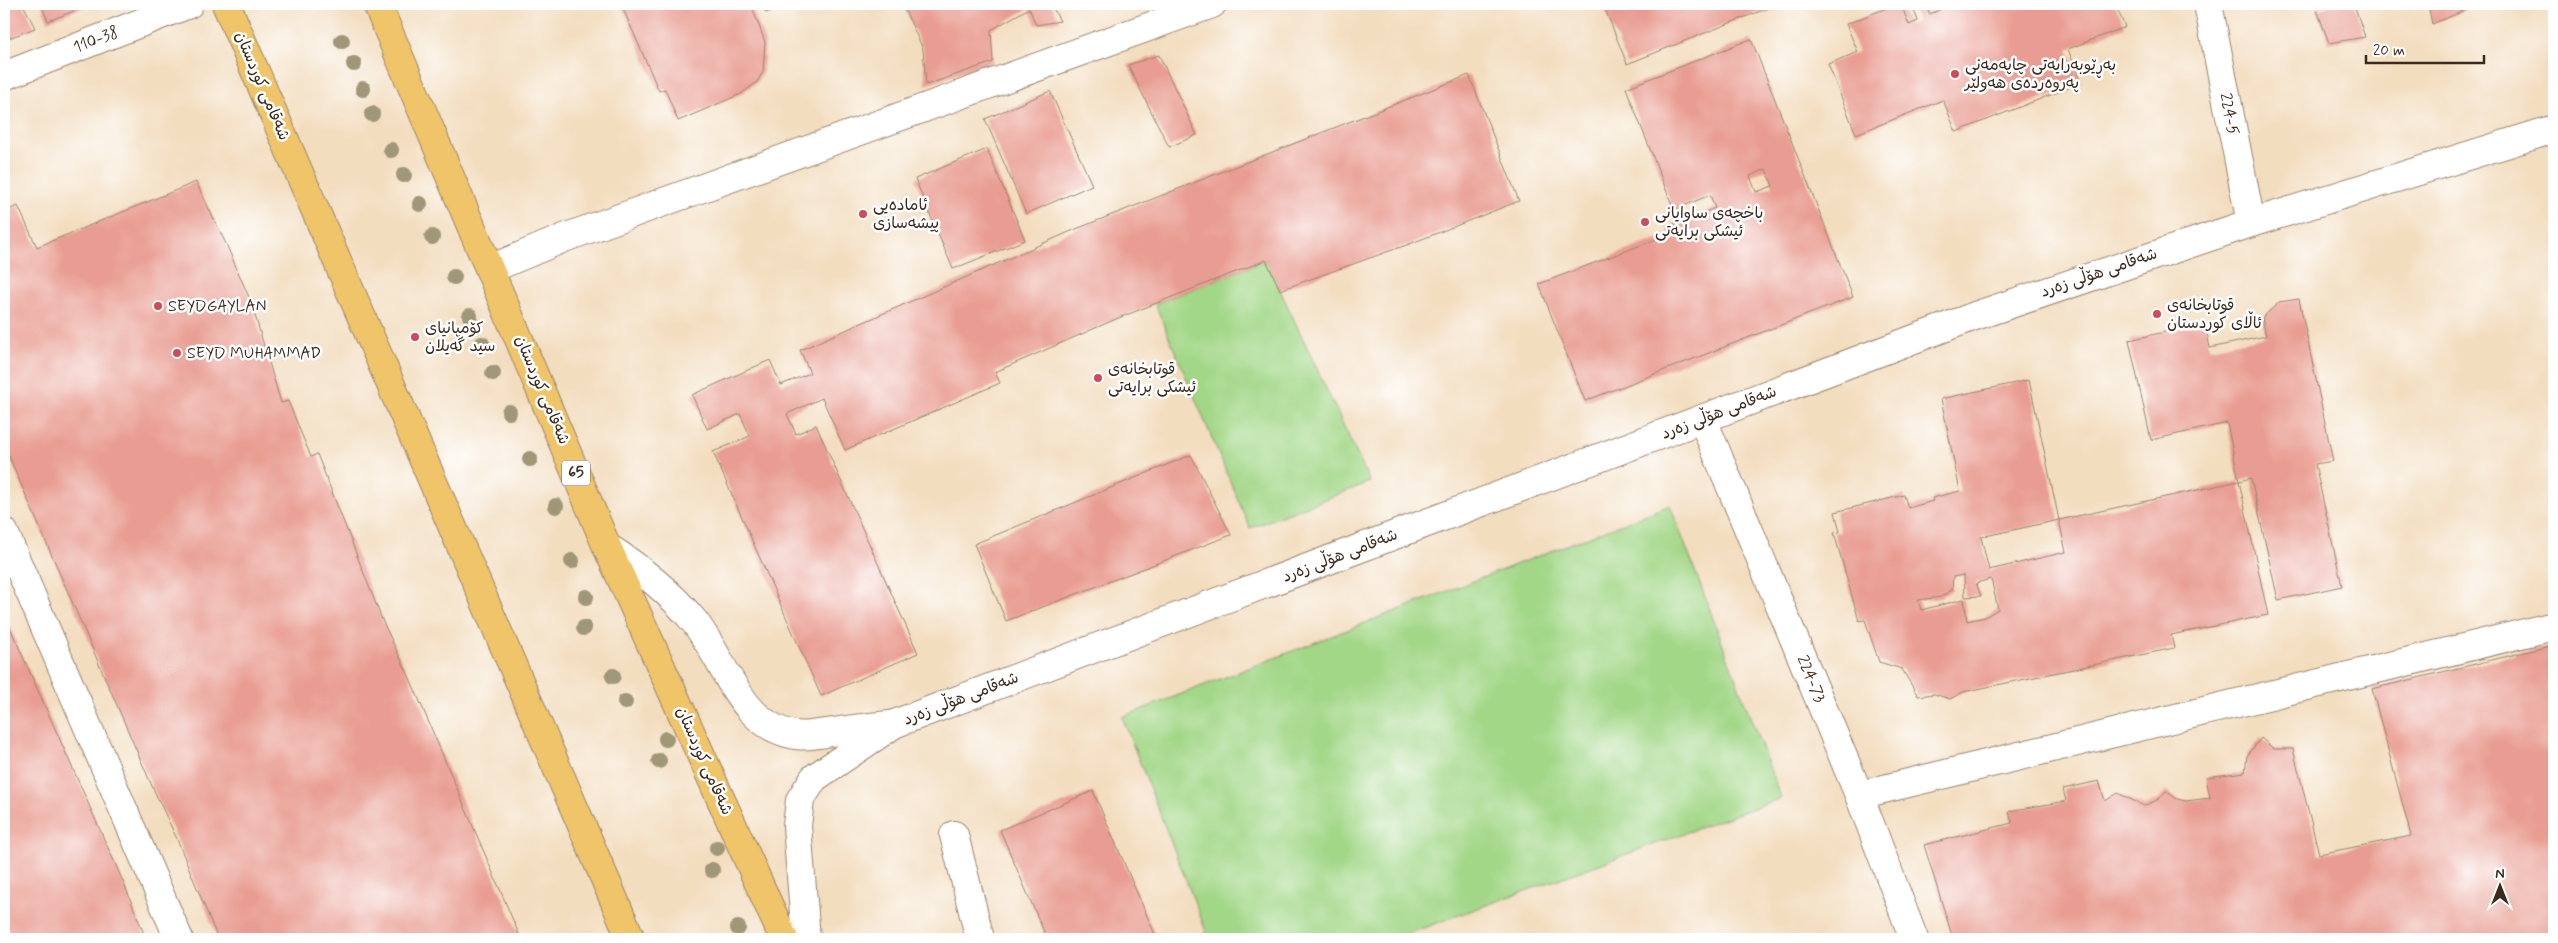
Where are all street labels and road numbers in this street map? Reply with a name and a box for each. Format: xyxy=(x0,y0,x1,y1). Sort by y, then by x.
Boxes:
street label: 110-38 xyxy=(70,22,122,58)
street label: شەقامی کوردستان xyxy=(230,28,294,144)
street label: 224-5 xyxy=(2215,91,2243,137)
street label: شەقامی هۆڵی زەرد xyxy=(2037,241,2160,303)
street label: شەقامی کوردستان xyxy=(510,332,574,448)
street label: شەقامی هۆڵی زەرد xyxy=(1658,379,1780,445)
road number: 65 xyxy=(562,460,590,486)
street label: شەقامی هۆڵی زەرد xyxy=(1279,522,1401,588)
street label: 224-73 xyxy=(1792,652,1830,706)
street label: شەقامی هۆڵی زەرد xyxy=(900,665,1022,731)
street label: شەقامی کوردستان xyxy=(671,704,737,818)

